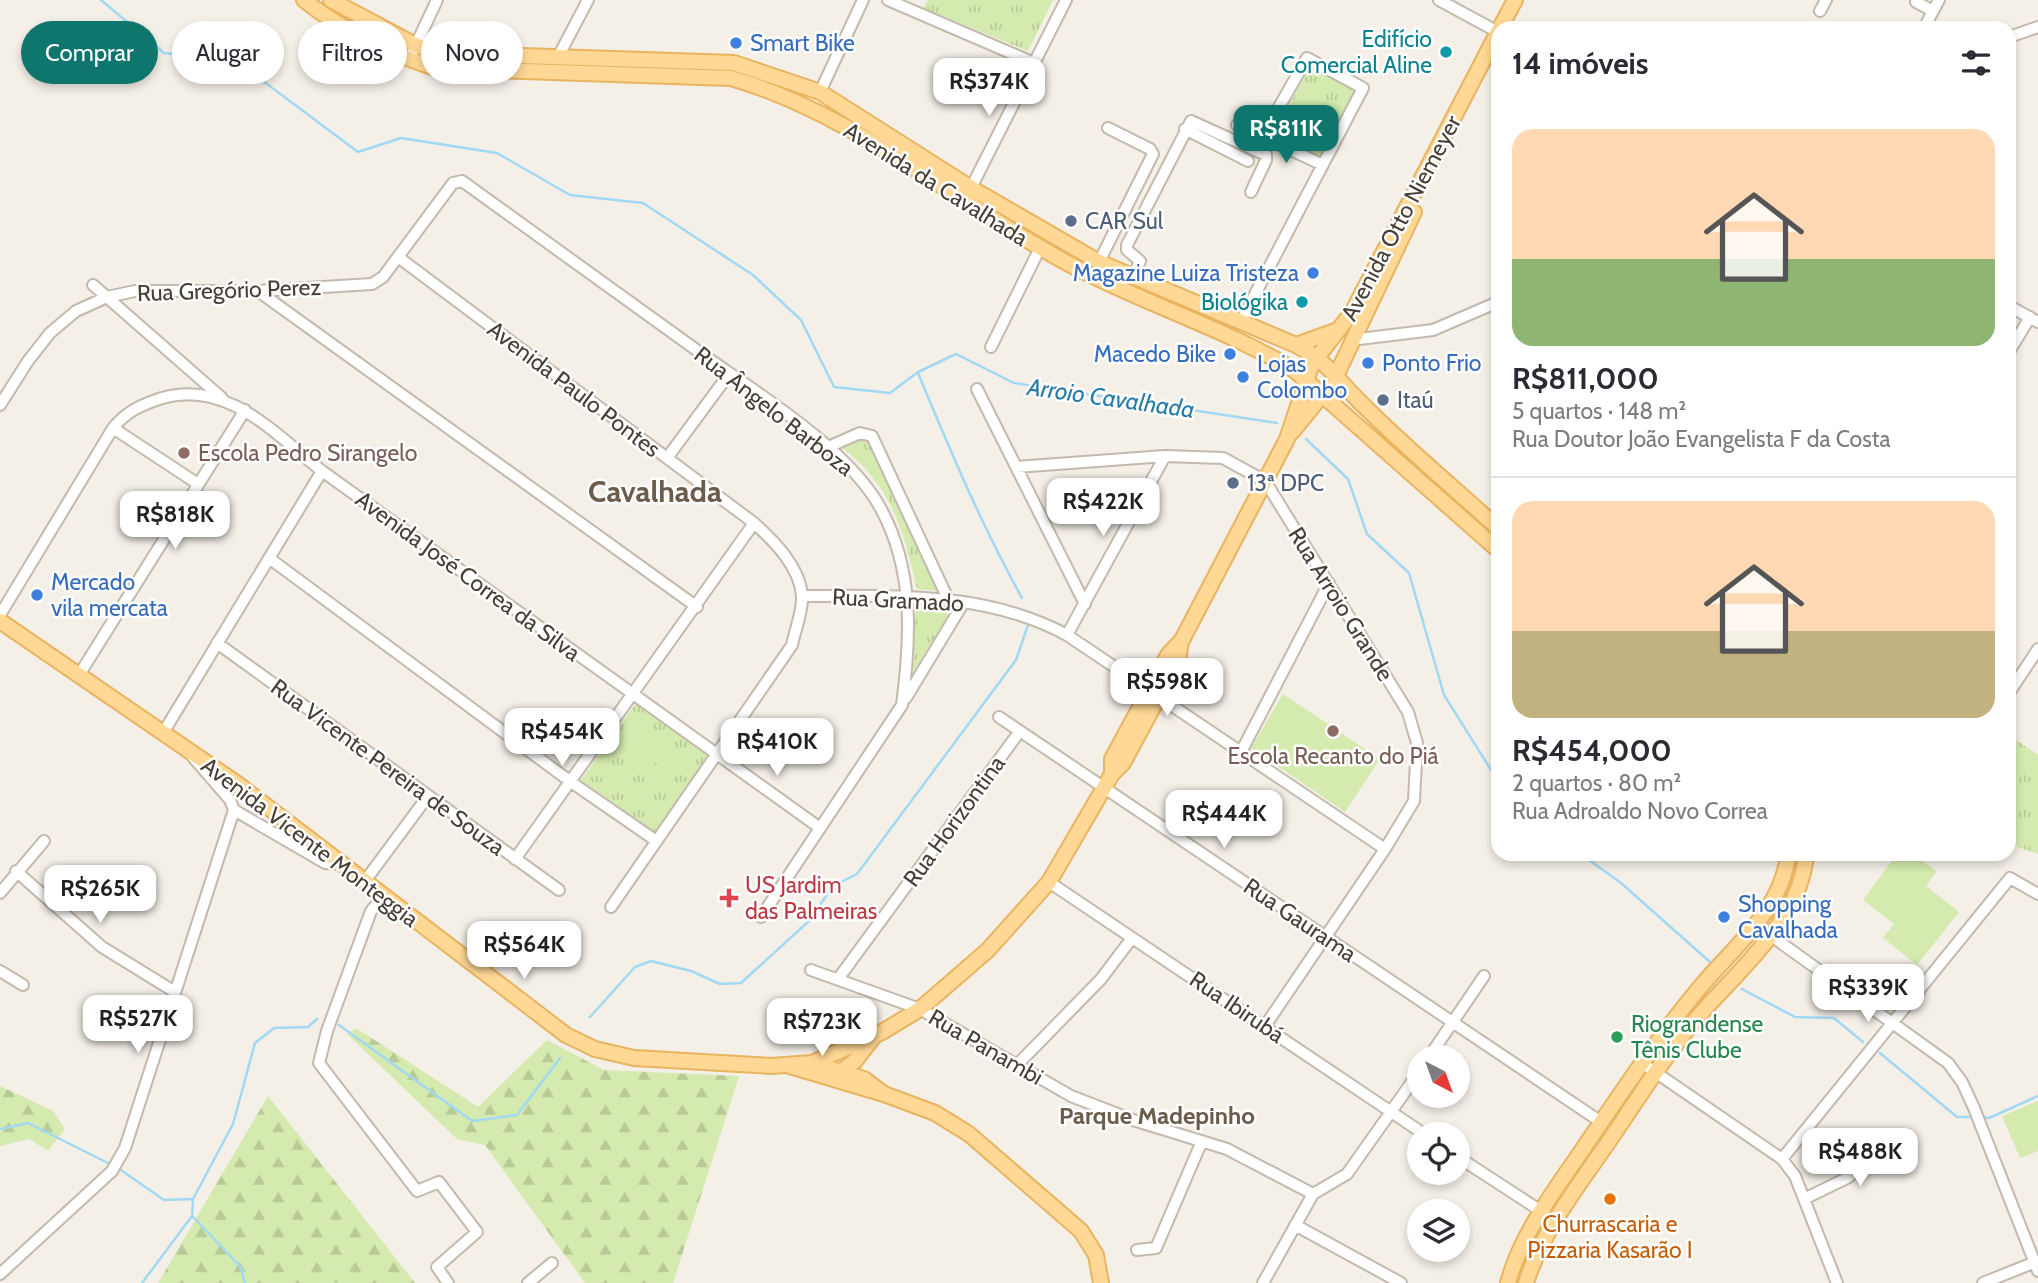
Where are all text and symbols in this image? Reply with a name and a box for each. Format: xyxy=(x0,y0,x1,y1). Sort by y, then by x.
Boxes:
chip: Comprar xyxy=(21,21,158,84)
chip: Alugar xyxy=(172,21,284,84)
chip: Filtros xyxy=(298,21,407,84)
chip: Novo xyxy=(421,21,523,84)
place label: Edifício Comercial Aline xyxy=(1281,25,1432,79)
place label: Smart Bike xyxy=(750,29,855,57)
marker: Smart Bike xyxy=(728,35,744,51)
marker: Edifício Comercial Aline xyxy=(1438,44,1454,60)
icon: filters xyxy=(1957,44,1995,82)
text: 14 imóveis xyxy=(1512,45,1649,82)
pin: R$374K xyxy=(932,58,1046,118)
text: R$374K xyxy=(949,67,1029,95)
pin: R$811K xyxy=(1229,106,1343,165)
street label: Avenida Otto Niemeyer xyxy=(1335,110,1467,326)
text: R$811K xyxy=(1249,114,1323,142)
street label: Avenida da Cavalhada xyxy=(839,116,1033,252)
icon: home xyxy=(1691,174,1817,300)
place label: CAR Sul xyxy=(1085,207,1164,235)
marker: CAR Sul xyxy=(1063,213,1079,229)
place label: Magazine Luiza Tristeza xyxy=(1073,259,1299,287)
marker: Magazine Luiza Tristeza xyxy=(1305,265,1321,281)
street label: Rua Gregório Perez xyxy=(136,273,322,307)
place label: Biológika xyxy=(1201,288,1288,316)
marker: Biológika xyxy=(1294,294,1310,310)
street label: Avenida Paulo Pontes xyxy=(482,315,666,463)
street label: Rua Ângelo Barboza xyxy=(689,340,859,482)
place label: Macedo Bike xyxy=(1094,340,1216,368)
marker: Macedo Bike xyxy=(1222,346,1238,362)
place label: Ponto Frio xyxy=(1382,349,1481,377)
place label: Lojas Colombo xyxy=(1257,350,1347,404)
marker: Ponto Frio xyxy=(1360,355,1376,371)
text: R$811,000 xyxy=(1512,360,1659,397)
marker: Lojas Colombo xyxy=(1235,369,1251,385)
water label: Arroio Cavalhada xyxy=(1025,372,1196,424)
place label: Itaú xyxy=(1397,386,1434,414)
marker: Itaú xyxy=(1375,392,1391,408)
text: 5 quartos · 148 m² xyxy=(1512,397,1686,425)
text: Rua Doutor João Evangelista F da Costa xyxy=(1512,425,1890,453)
place label: Escola Pedro Sirangelo xyxy=(198,439,417,467)
marker: Escola Pedro Sirangelo xyxy=(176,445,192,461)
place label: 13ª DPC xyxy=(1247,469,1324,497)
district label: Cavalhada xyxy=(588,473,722,510)
marker: 13ª DPC xyxy=(1225,475,1241,491)
pin: R$422K xyxy=(1046,478,1160,538)
street label: Avenida José Correa da Silva xyxy=(350,485,586,667)
text: R$422K xyxy=(1063,487,1143,515)
pin: R$818K xyxy=(118,491,232,551)
text: R$818K xyxy=(136,500,214,528)
street label: Rua Arroio Grande xyxy=(1282,522,1400,686)
icon: home xyxy=(1691,546,1817,672)
place label: Mercado vila mercata xyxy=(51,568,168,622)
street label: Rua Gramado xyxy=(831,583,965,617)
marker: Mercado vila mercata xyxy=(29,587,45,603)
pin: R$598K xyxy=(1110,658,1224,718)
text: R$598K xyxy=(1126,667,1208,695)
street label: Rua Vicente Pereira de Souza xyxy=(266,673,510,861)
pin: R$454K xyxy=(505,708,619,768)
text: R$454K xyxy=(520,717,604,745)
pin: R$410K xyxy=(720,718,834,778)
marker: Escola Recanto do Piá xyxy=(1325,723,1341,739)
text: R$410K xyxy=(737,727,817,755)
text: R$454,000 xyxy=(1512,732,1672,769)
place label: Escola Recanto do Piá xyxy=(1227,742,1439,770)
street label: Rua Horizontina xyxy=(897,750,1011,892)
street label: Avenida Vicente Monteggia xyxy=(196,751,424,933)
text: 2 quartos · 80 m² xyxy=(1512,769,1681,797)
pin: R$444K xyxy=(1167,790,1281,850)
text: Rua Adroaldo Novo Correa xyxy=(1512,797,1768,825)
text: R$444K xyxy=(1181,799,1267,827)
pin: R$265K xyxy=(43,866,157,925)
place label: US Jardim das Palmeiras xyxy=(745,871,877,925)
street label: Rua Gaurama xyxy=(1238,872,1362,968)
text: R$265K xyxy=(60,874,140,902)
marker: US Jardim das Palmeiras xyxy=(719,888,739,908)
place label: Shopping Cavalhada xyxy=(1738,890,1838,944)
marker: Shopping Cavalhada xyxy=(1716,909,1732,925)
pin: R$564K xyxy=(467,922,581,981)
text: R$564K xyxy=(483,930,565,958)
pin: R$339K xyxy=(1811,964,1925,1024)
street label: Rua Ibirubá xyxy=(1184,965,1290,1049)
text: R$339K xyxy=(1828,973,1908,1001)
pin: R$527K xyxy=(81,996,195,1055)
pin: R$723K xyxy=(765,998,879,1058)
street label: Rua Panambi xyxy=(924,1003,1048,1091)
text: R$527K xyxy=(99,1004,177,1032)
text: R$723K xyxy=(783,1007,861,1035)
place label: Riograndense Tênis Clube xyxy=(1631,1010,1764,1064)
marker: Riograndense Tênis Clube xyxy=(1609,1029,1625,1045)
north arrow xyxy=(1407,1045,1470,1108)
map controls xyxy=(1407,1045,1470,1262)
district label: Parque Madepinho xyxy=(1059,1101,1255,1130)
button: locate xyxy=(1407,1122,1470,1185)
pin: R$488K xyxy=(1803,1128,1917,1188)
text: R$488K xyxy=(1818,1137,1902,1165)
marker: Churrascaria e Pizzaria Kasarão I xyxy=(1602,1191,1618,1207)
button: layers xyxy=(1407,1199,1470,1262)
place label: Churrascaria e Pizzaria Kasarão I xyxy=(1527,1210,1693,1264)

